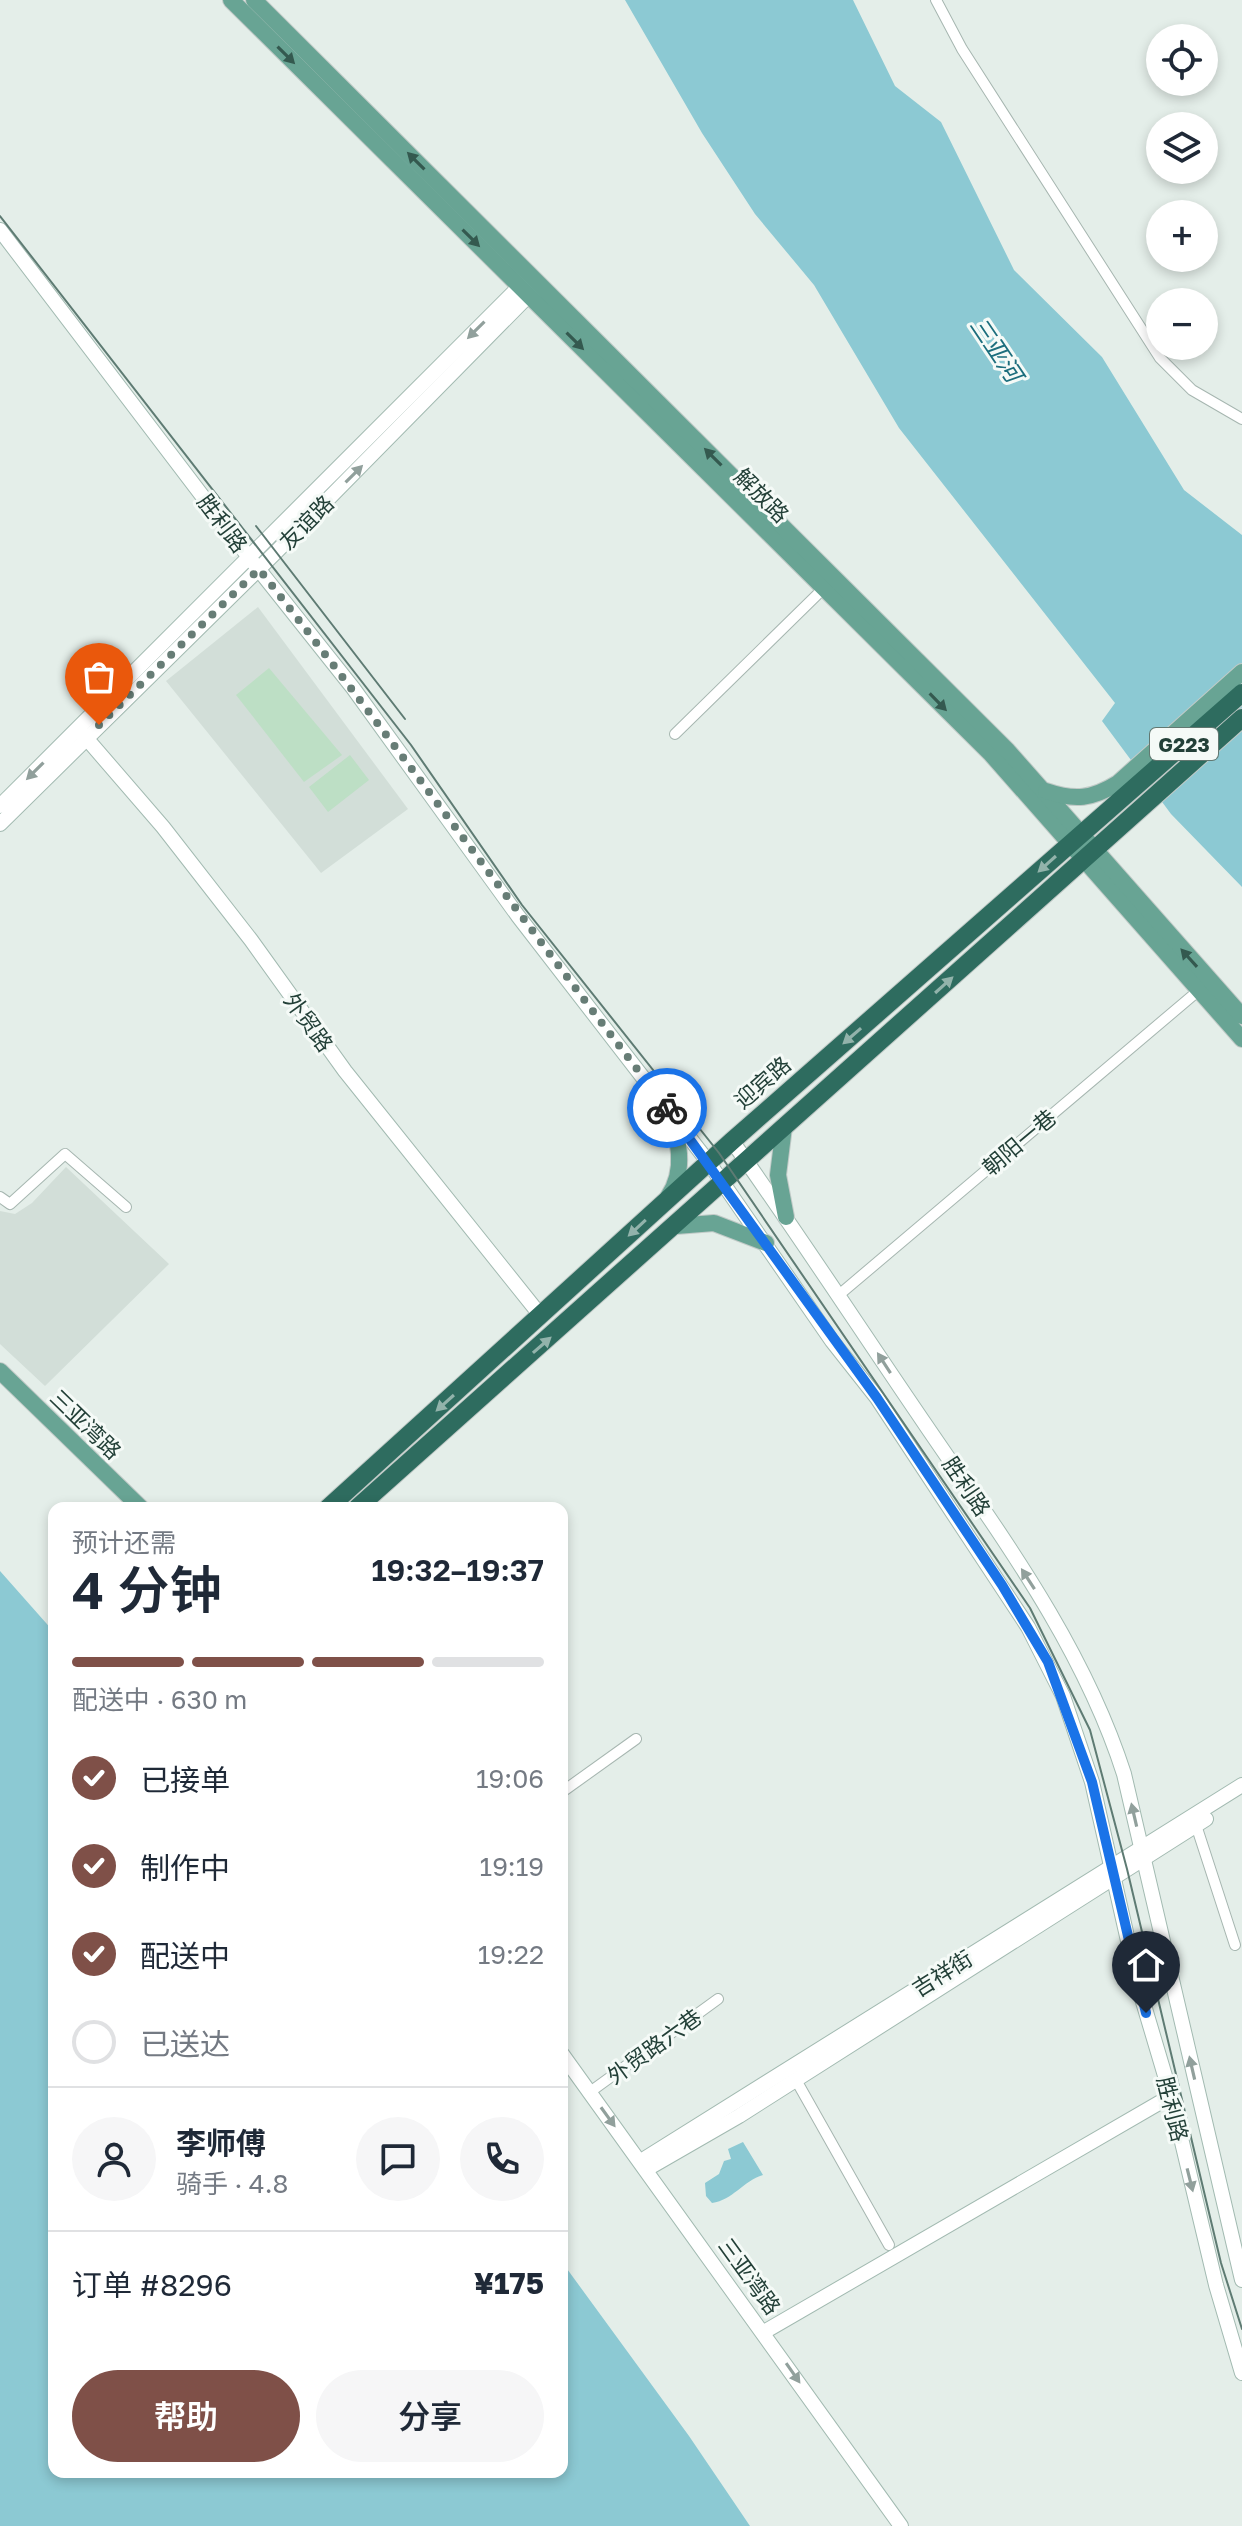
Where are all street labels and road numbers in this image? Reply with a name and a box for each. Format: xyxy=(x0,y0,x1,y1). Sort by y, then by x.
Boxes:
street label: 解放路 xyxy=(729,462,795,528)
street label: 胜利路 xyxy=(192,489,254,557)
street label: 友谊路 xyxy=(273,489,339,555)
road number: G223 xyxy=(1150,728,1218,760)
street label: 外贸路 xyxy=(279,987,339,1057)
street label: 迎宾路 xyxy=(728,1050,796,1114)
street label: 朝阳一巷 xyxy=(977,1103,1061,1181)
street label: 三亚湾路 xyxy=(45,1384,127,1464)
street label: 胜利路 xyxy=(937,1451,997,1521)
street label: 吉祥街 xyxy=(907,1944,977,2002)
street label: 外贸路六巷 xyxy=(602,2003,706,2089)
street label: 胜利路 xyxy=(1152,2074,1194,2144)
street label: 三亚湾路 xyxy=(713,2232,787,2320)

